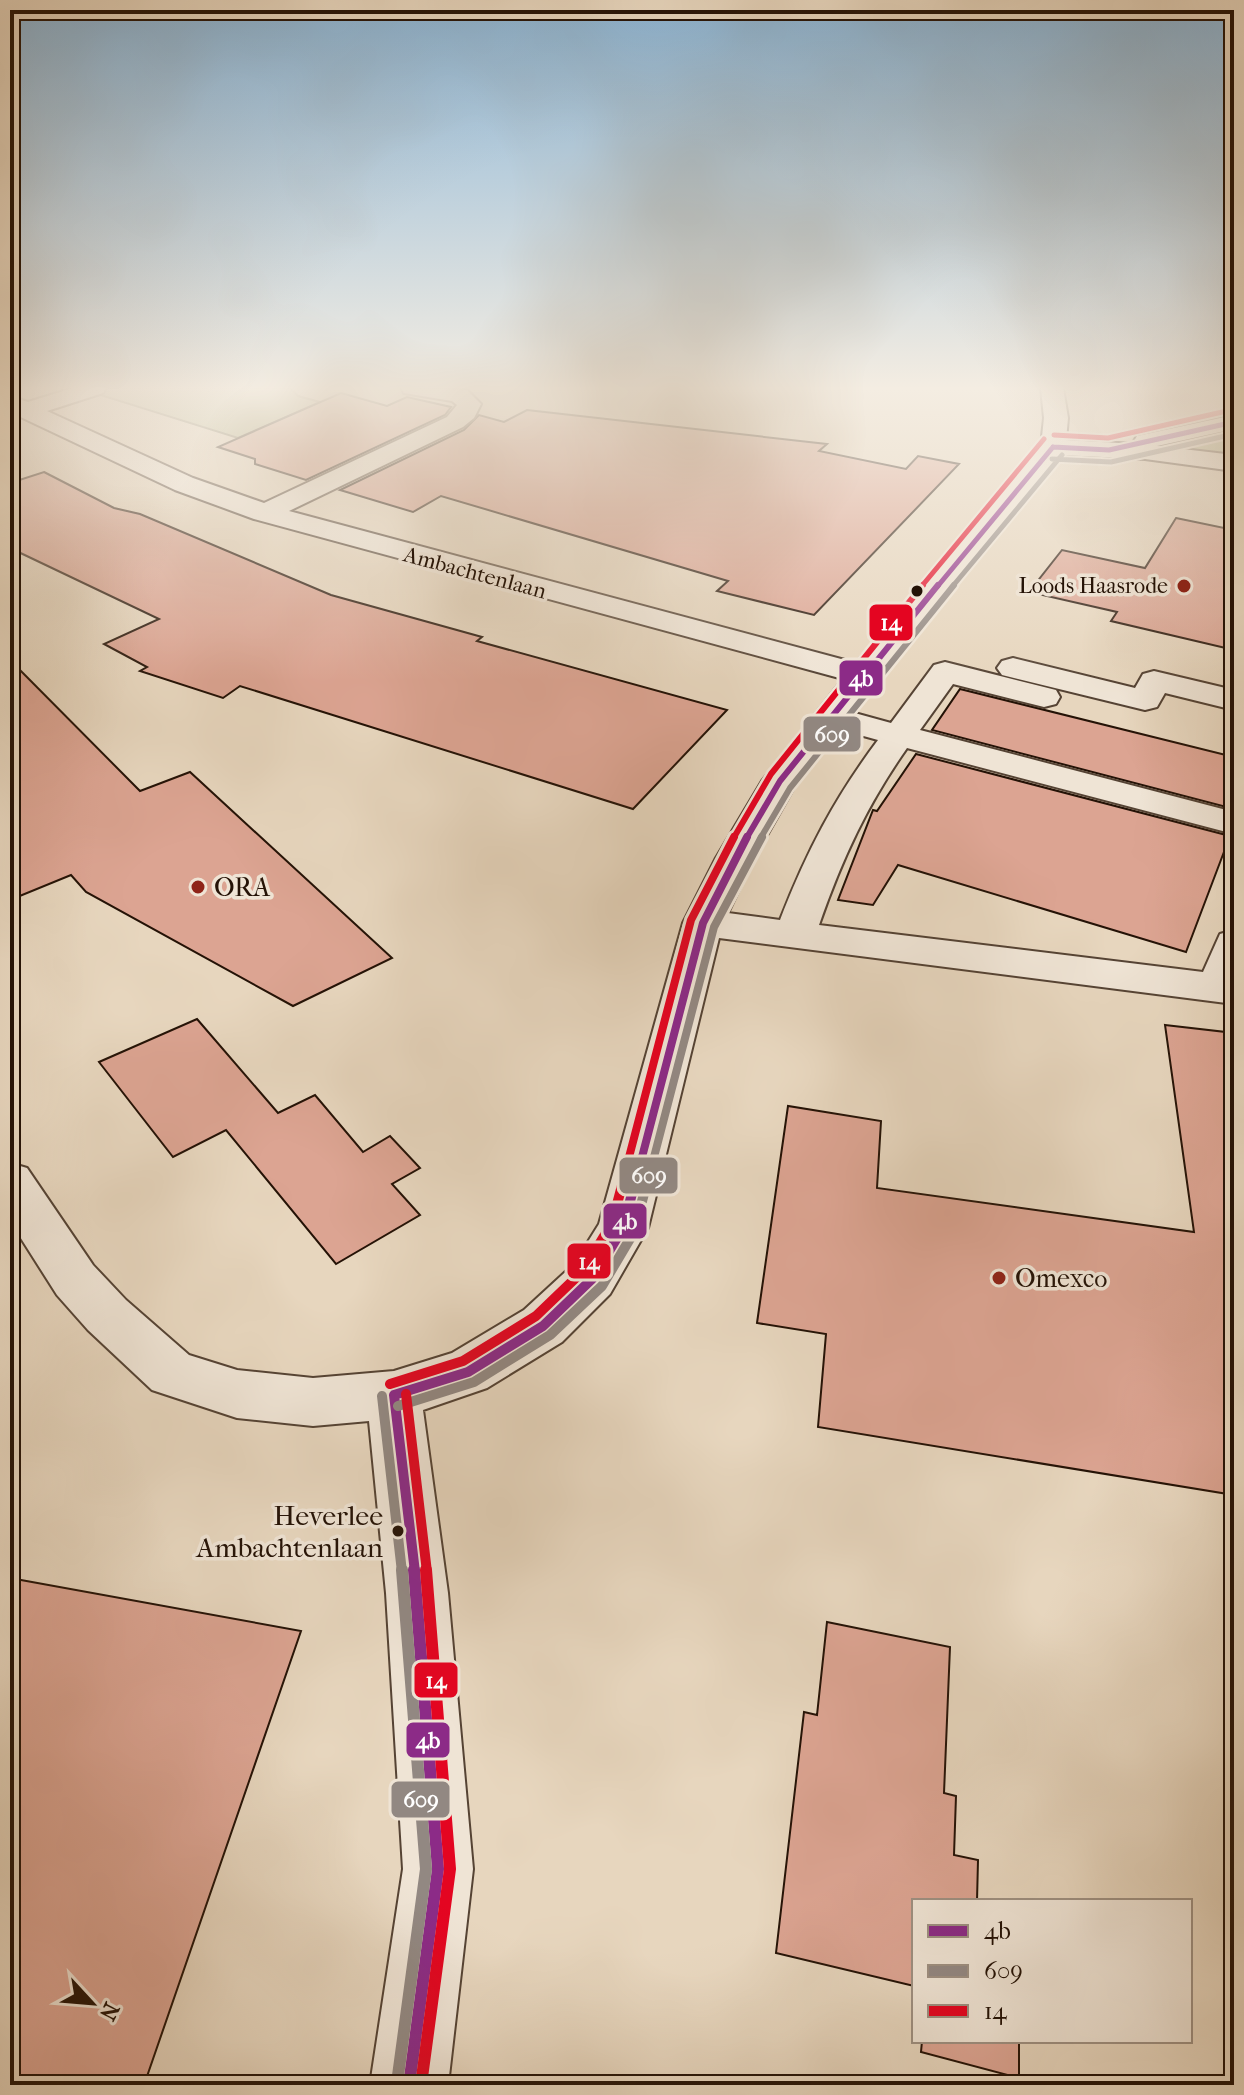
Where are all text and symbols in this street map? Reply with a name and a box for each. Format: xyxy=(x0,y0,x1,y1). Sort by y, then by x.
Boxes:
street label: Ambachtenlaan xyxy=(400,541,549,605)
place label: Loods Haasrode xyxy=(1018,573,1168,599)
marker: Loods Haasrode xyxy=(1175,577,1193,595)
unlabelled marker xyxy=(909,583,925,599)
line badge: 14 xyxy=(868,603,914,642)
text: 14 xyxy=(881,610,902,636)
line badge: 4b xyxy=(838,659,884,697)
text: 4b xyxy=(848,666,874,692)
line badge: 609 xyxy=(802,715,862,753)
text: 609 xyxy=(814,722,850,748)
place label: ORA xyxy=(214,872,271,903)
marker: ORA xyxy=(189,878,207,896)
line badge: 609 xyxy=(618,1156,679,1195)
text: 609 xyxy=(631,1163,667,1189)
line badge: 4b xyxy=(602,1202,648,1240)
text: 4b xyxy=(612,1209,638,1235)
line badge: 14 xyxy=(566,1242,612,1280)
text: 14 xyxy=(579,1249,600,1275)
place label: Omexco xyxy=(1015,1263,1108,1294)
marker: Omexco xyxy=(990,1269,1008,1287)
place label: Heverlee Ambachtenlaan xyxy=(195,1499,383,1564)
marker: Heverlee Ambachtenlaan xyxy=(390,1523,406,1539)
line badge: 14 xyxy=(413,1661,459,1699)
text: 14 xyxy=(426,1668,447,1694)
line badge: 4b xyxy=(405,1721,451,1759)
text: 4b xyxy=(415,1728,441,1754)
line badge: 609 xyxy=(390,1780,451,1819)
text: 609 xyxy=(403,1787,439,1813)
legend xyxy=(912,1899,1192,2043)
text: 4b xyxy=(984,1917,1011,1945)
text: 609 xyxy=(984,1957,1023,1985)
north arrow xyxy=(52,1963,132,2043)
text: 14 xyxy=(984,1997,1008,2025)
text: N xyxy=(94,1998,124,2025)

